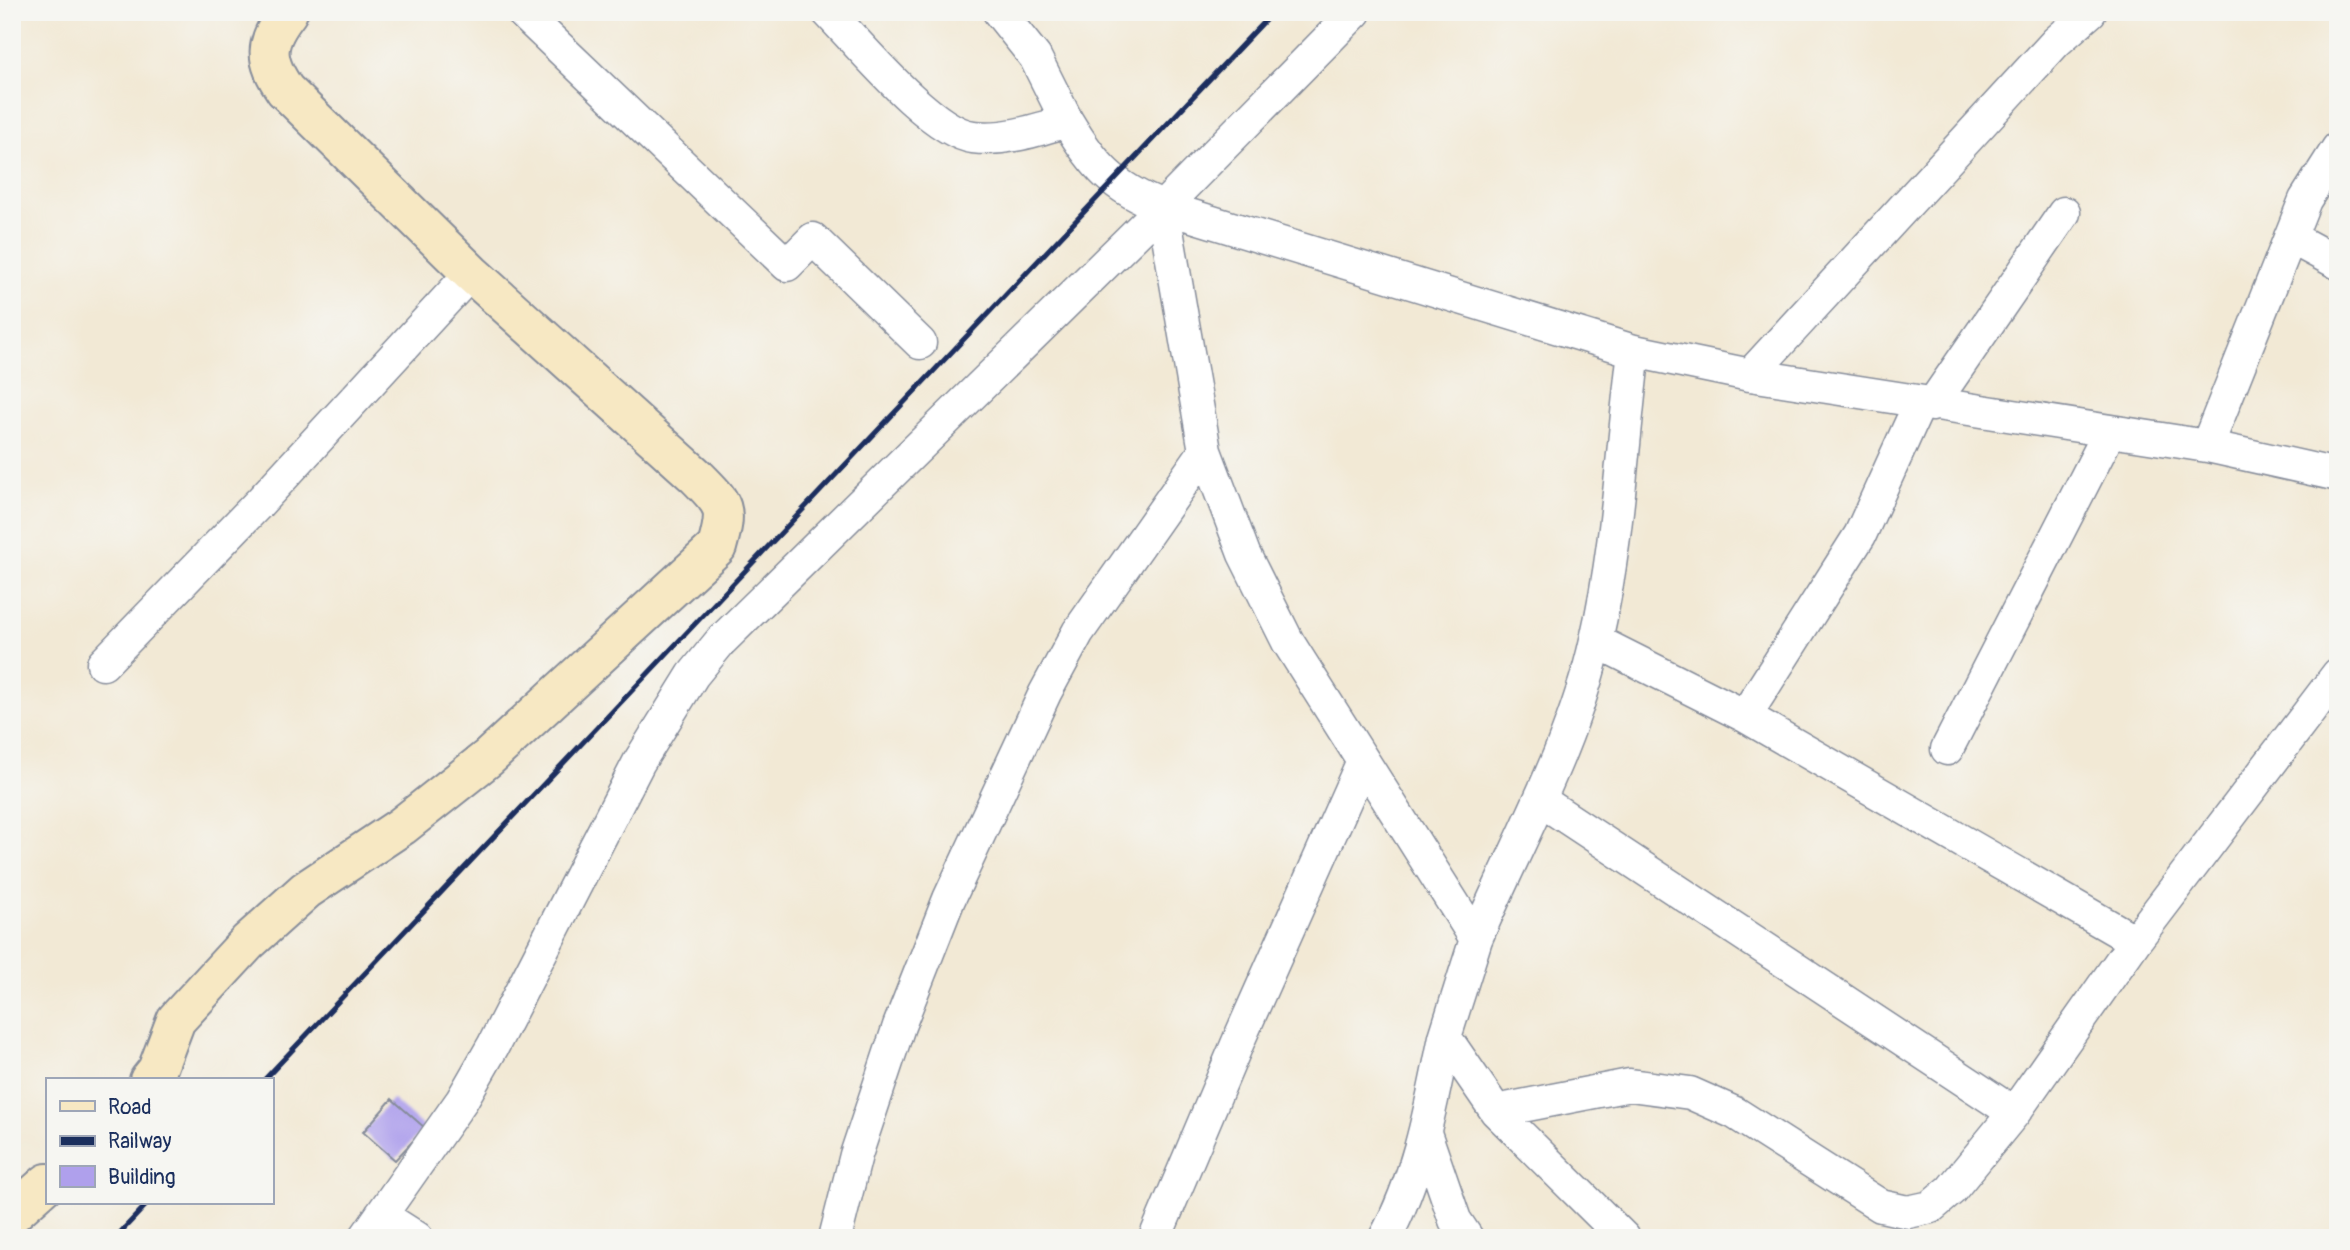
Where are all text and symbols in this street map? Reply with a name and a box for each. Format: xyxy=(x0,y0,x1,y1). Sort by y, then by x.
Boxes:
legend xyxy=(46,1078,273,1204)
text: Road xyxy=(108,1094,152,1121)
text: Railway xyxy=(108,1128,172,1155)
text: Building xyxy=(108,1164,175,1191)

